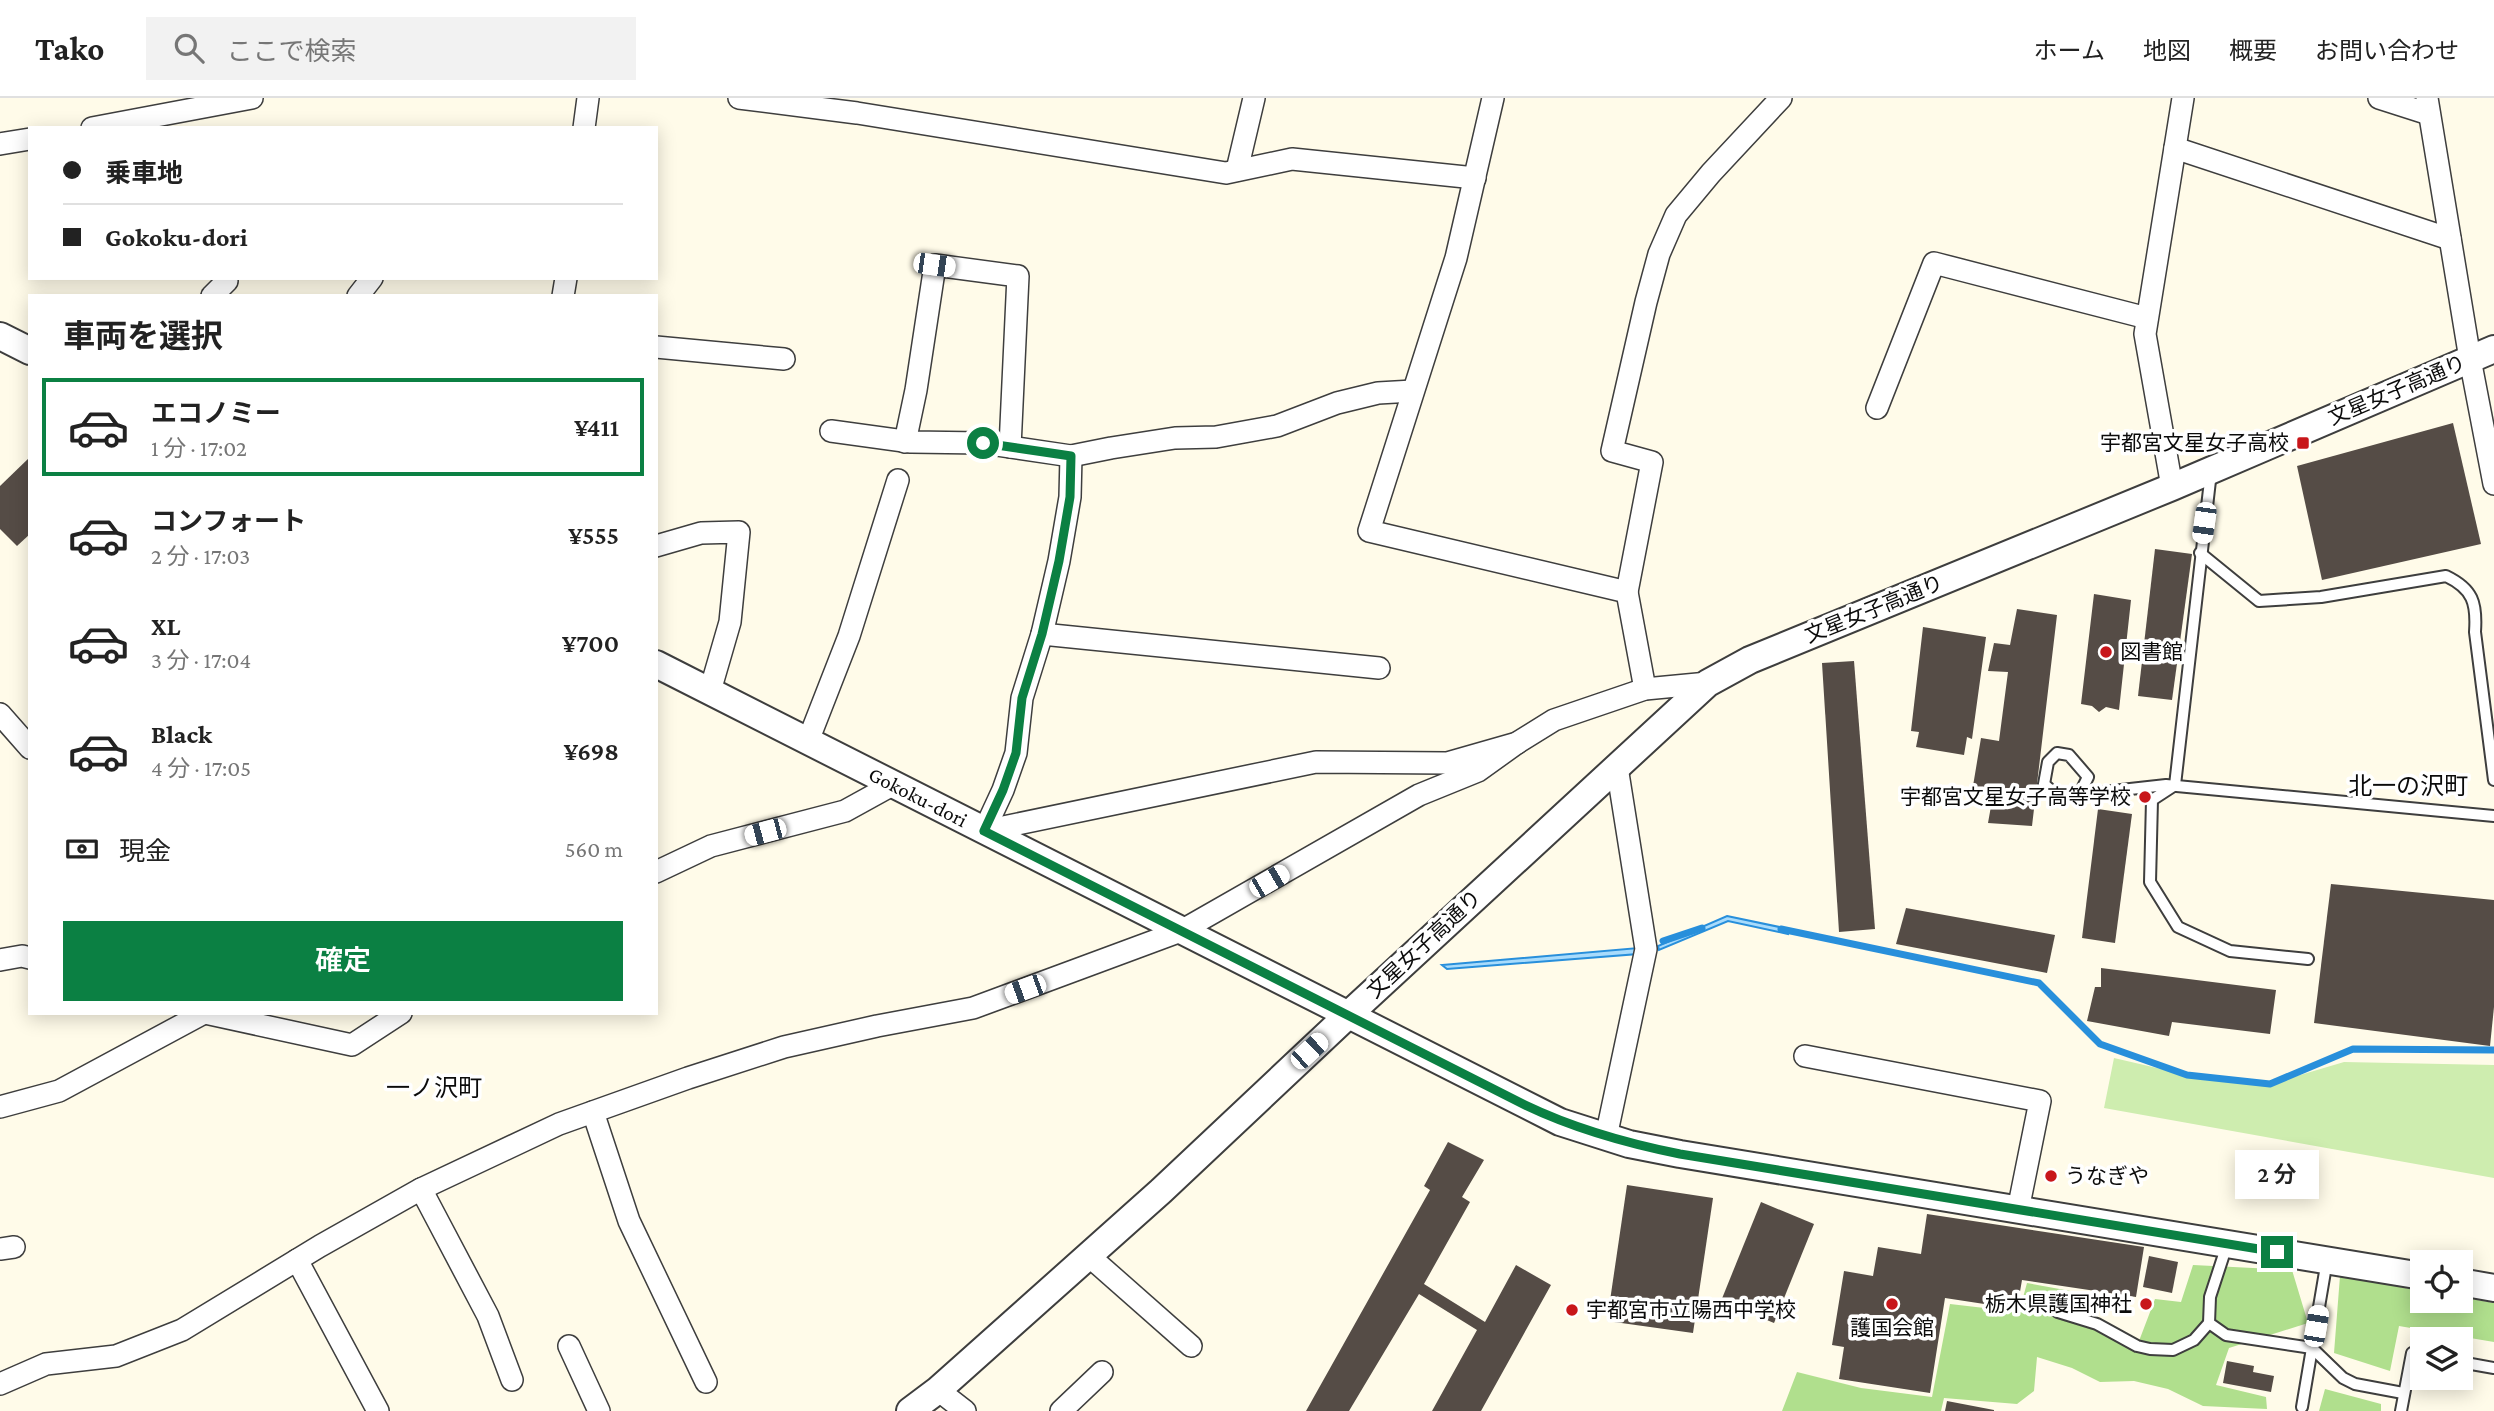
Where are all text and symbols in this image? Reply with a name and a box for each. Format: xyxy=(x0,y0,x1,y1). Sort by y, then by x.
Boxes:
search box xyxy=(146,17,636,80)
icon: search xyxy=(170,29,208,67)
text: Tako xyxy=(35,30,104,67)
text: ここで検索 xyxy=(226,37,356,66)
text: ホーム xyxy=(2034,37,2105,64)
text: 地図 xyxy=(2143,37,2191,64)
text: 概要 xyxy=(2229,37,2277,64)
text: お問い合わせ xyxy=(2315,37,2459,64)
text: 乗車地 xyxy=(105,159,183,188)
text: Gokoku-dori xyxy=(105,223,247,252)
car xyxy=(912,252,957,278)
text: 車両を選択 xyxy=(63,318,223,354)
street label: 文星女子高通り xyxy=(2325,350,2469,430)
icon: car xyxy=(67,396,130,459)
text: エコノミー xyxy=(151,399,281,428)
text: ¥411 xyxy=(574,413,619,442)
route start xyxy=(967,427,999,459)
place label: 宇都宮文星女子高校 xyxy=(2100,431,2289,455)
text: 1 分 · 17:02 xyxy=(151,435,247,461)
marker: 宇都宮文星女子高校 xyxy=(2295,435,2311,451)
car xyxy=(2191,501,2218,545)
icon: car xyxy=(67,504,130,567)
text: コンフォート xyxy=(151,507,306,536)
text: ¥555 xyxy=(568,521,619,550)
text: 2 分 · 17:03 xyxy=(151,543,250,569)
street label: 文星女子高通り xyxy=(1801,570,1947,648)
icon: car xyxy=(67,612,130,675)
text: XL xyxy=(151,612,180,641)
text: ¥700 xyxy=(562,629,619,658)
place label: 図書館 xyxy=(2120,640,2183,664)
marker: 図書館 xyxy=(2098,644,2114,660)
text: 3 分 · 17:04 xyxy=(151,647,251,673)
icon: car xyxy=(67,720,130,783)
text: Black xyxy=(151,720,212,749)
text: ¥698 xyxy=(564,737,619,766)
text: 4 分 · 17:05 xyxy=(151,755,251,781)
street label: Gokoku-dori xyxy=(865,762,972,832)
district label: 北一の沢町 xyxy=(2348,772,2468,799)
place label: 宇都宮文星女子高等学校 xyxy=(1900,785,2131,809)
marker: 宇都宮文星女子高等学校 xyxy=(2137,789,2153,805)
car xyxy=(742,816,789,848)
icon: cash xyxy=(63,830,101,868)
text: 560 m xyxy=(565,836,623,862)
text: 現金 xyxy=(119,837,171,866)
car xyxy=(1246,861,1293,901)
street label: 文星女子高通り xyxy=(1362,885,1486,1003)
button: 確定 xyxy=(63,921,623,1001)
car xyxy=(1002,972,1049,1006)
car xyxy=(1287,1029,1332,1073)
district label: 一ノ沢町 xyxy=(386,1074,482,1101)
callout: 2 分 xyxy=(2235,1150,2319,1200)
text: 2 分 xyxy=(2258,1161,2296,1187)
place label: うなぎや xyxy=(2065,1164,2149,1188)
marker: うなぎや xyxy=(2043,1168,2059,1184)
route end xyxy=(2261,1236,2293,1268)
map controls xyxy=(2410,1250,2473,1390)
button: locate xyxy=(2410,1250,2473,1313)
place label: 栃木県護国神社 xyxy=(1985,1292,2132,1316)
marker: 護国会館 xyxy=(1884,1296,1900,1312)
marker: 栃木県護国神社 xyxy=(2138,1296,2154,1312)
place label: 宇都宮市立陽西中学校 xyxy=(1586,1298,1796,1322)
marker: 宇都宮市立陽西中学校 xyxy=(1564,1302,1580,1318)
car xyxy=(2303,1303,2330,1349)
place label: 護国会館 xyxy=(1850,1316,1934,1340)
button: layers xyxy=(2410,1327,2473,1390)

